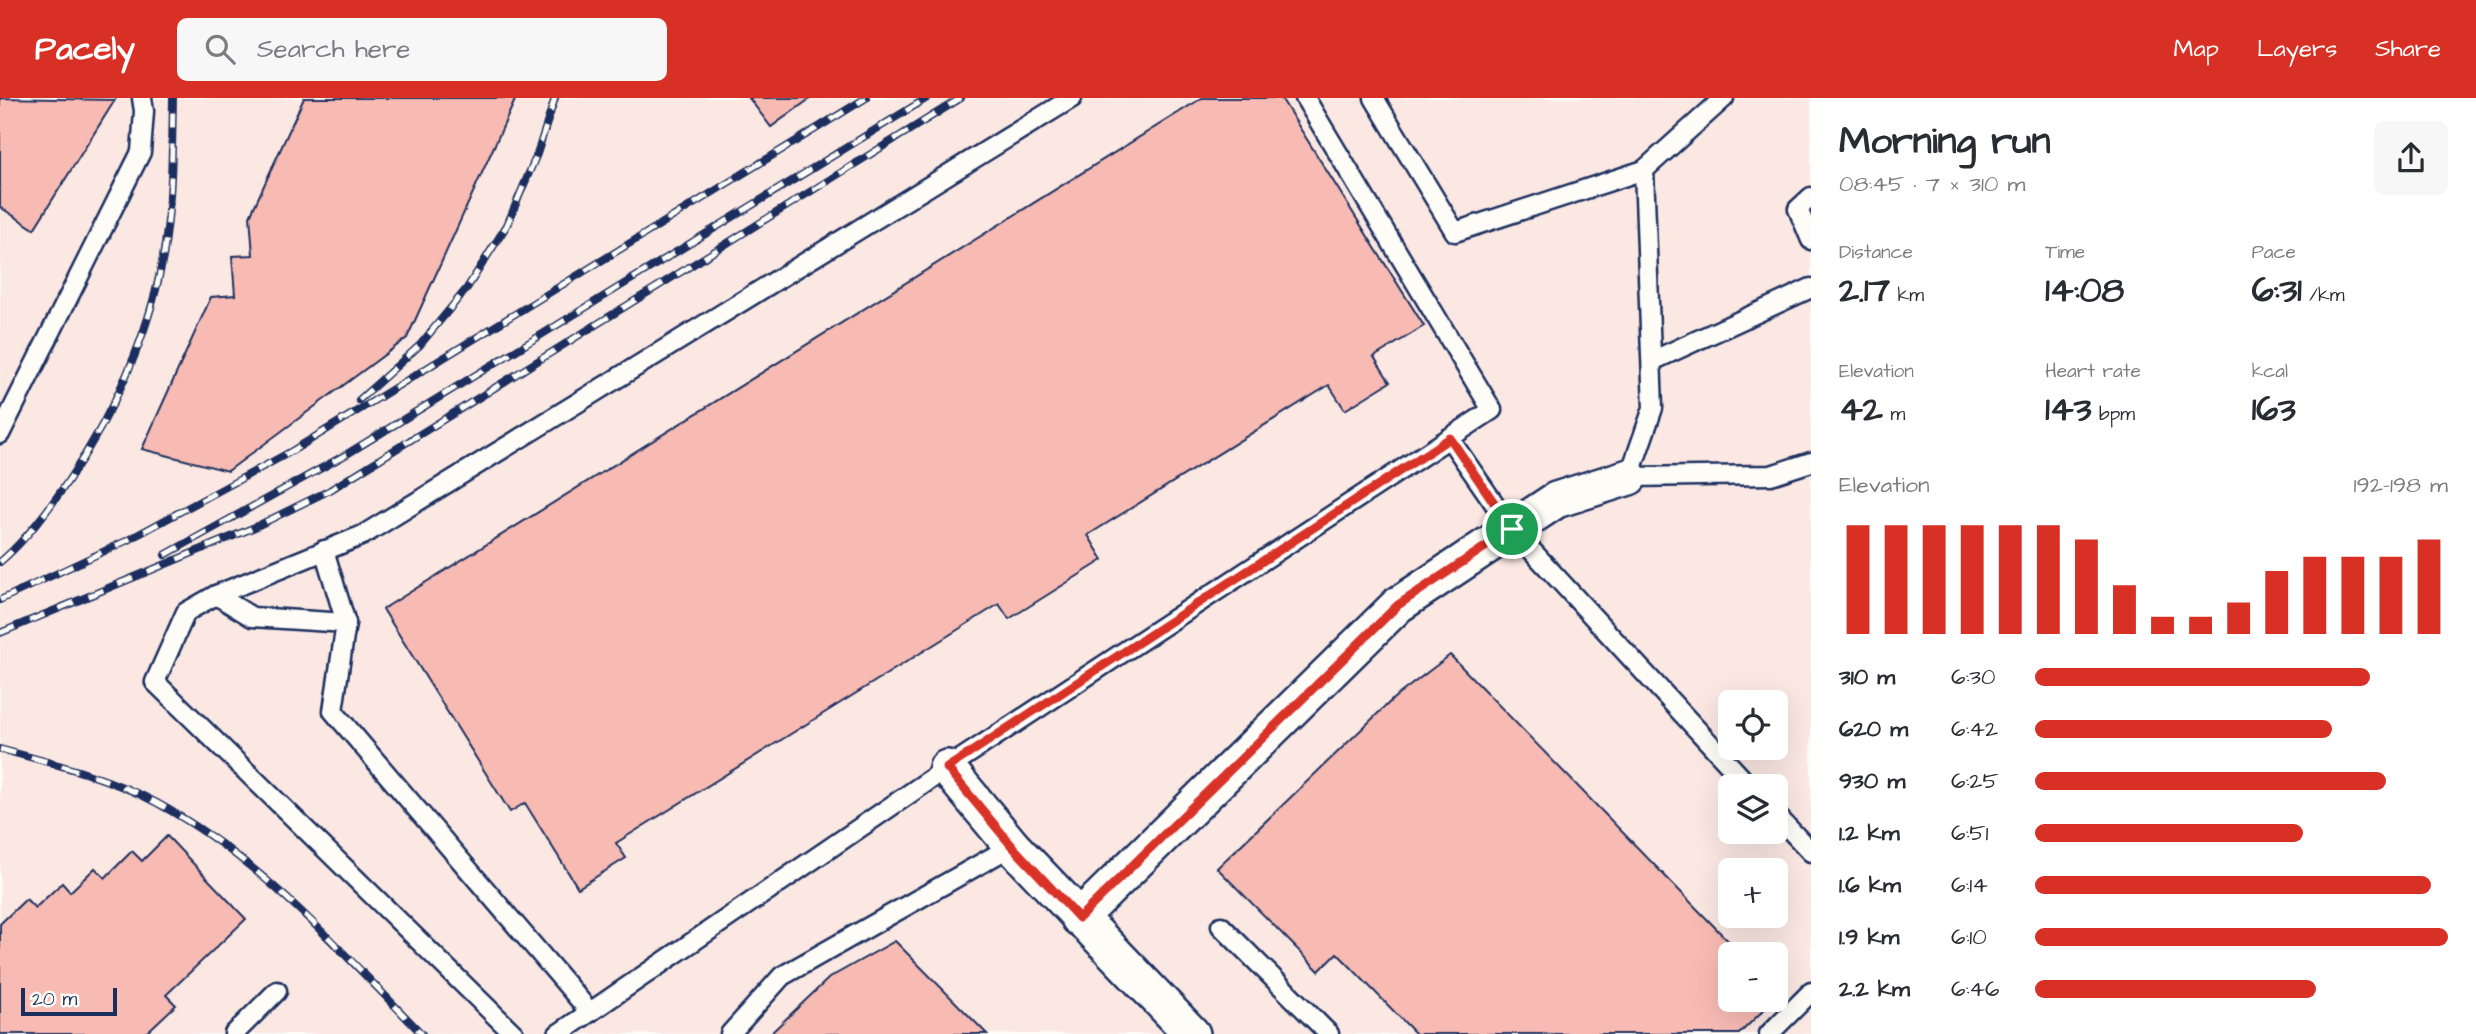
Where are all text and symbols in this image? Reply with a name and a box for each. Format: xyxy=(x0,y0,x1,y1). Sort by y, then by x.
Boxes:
search box xyxy=(177,18,667,81)
text: Pacely xyxy=(35,26,135,72)
icon: search xyxy=(201,30,239,68)
text: Search here xyxy=(257,31,410,67)
text: Map xyxy=(2174,32,2219,66)
text: Layers xyxy=(2257,32,2337,66)
text: Share xyxy=(2375,32,2441,66)
text: Morning run xyxy=(1839,116,2051,168)
button: share xyxy=(2374,121,2448,195)
text: 08:45 · 7 × 310 m xyxy=(1839,168,2026,200)
text: Distance xyxy=(1839,239,1913,266)
text: Time xyxy=(2045,239,2085,266)
text: Pace xyxy=(2252,239,2296,266)
text: 2.17 xyxy=(1839,266,1890,315)
text: 14:08 xyxy=(2045,266,2124,315)
text: 6:31 xyxy=(2252,266,2302,315)
text: km xyxy=(1890,282,1924,309)
text: /km xyxy=(2302,282,2344,309)
text: Elevation xyxy=(1839,358,1914,385)
text: Heart rate xyxy=(2045,358,2141,385)
text: kcal xyxy=(2252,358,2288,385)
text: 42 xyxy=(1839,385,1883,434)
text: 143 xyxy=(2045,385,2091,434)
text: 163 xyxy=(2252,385,2296,434)
text: m xyxy=(1883,401,1905,428)
text: bpm xyxy=(2091,401,2135,428)
text: Elevation xyxy=(1839,469,1930,501)
text: 192–198 m xyxy=(2354,469,2448,501)
pin xyxy=(1482,499,1542,559)
icon: arrive xyxy=(1493,510,1531,548)
text: 310 m xyxy=(1839,661,1895,693)
text: 6:30 xyxy=(1951,661,1995,693)
map controls xyxy=(1718,690,1788,1012)
button: locate xyxy=(1718,690,1788,760)
text: 620 m xyxy=(1839,713,1908,745)
text: 6:42 xyxy=(1951,713,1998,745)
text: 930 m xyxy=(1839,765,1905,797)
text: 6:25 xyxy=(1951,765,1999,797)
button: layers xyxy=(1718,774,1788,844)
text: 1.2 km xyxy=(1839,817,1900,849)
text: 6:51 xyxy=(1951,817,1989,849)
button: + xyxy=(1718,858,1788,928)
text: 1.6 km xyxy=(1839,869,1901,901)
text: 6:14 xyxy=(1951,869,1988,901)
text: 1.9 km xyxy=(1839,921,1900,953)
text: 6:10 xyxy=(1951,921,1987,953)
button: − xyxy=(1718,942,1788,1012)
text: 2.2 km xyxy=(1839,973,1910,1005)
text: 6:46 xyxy=(1951,973,1999,1005)
scale bar xyxy=(21,985,117,1017)
text: 20 m xyxy=(32,986,77,1013)

